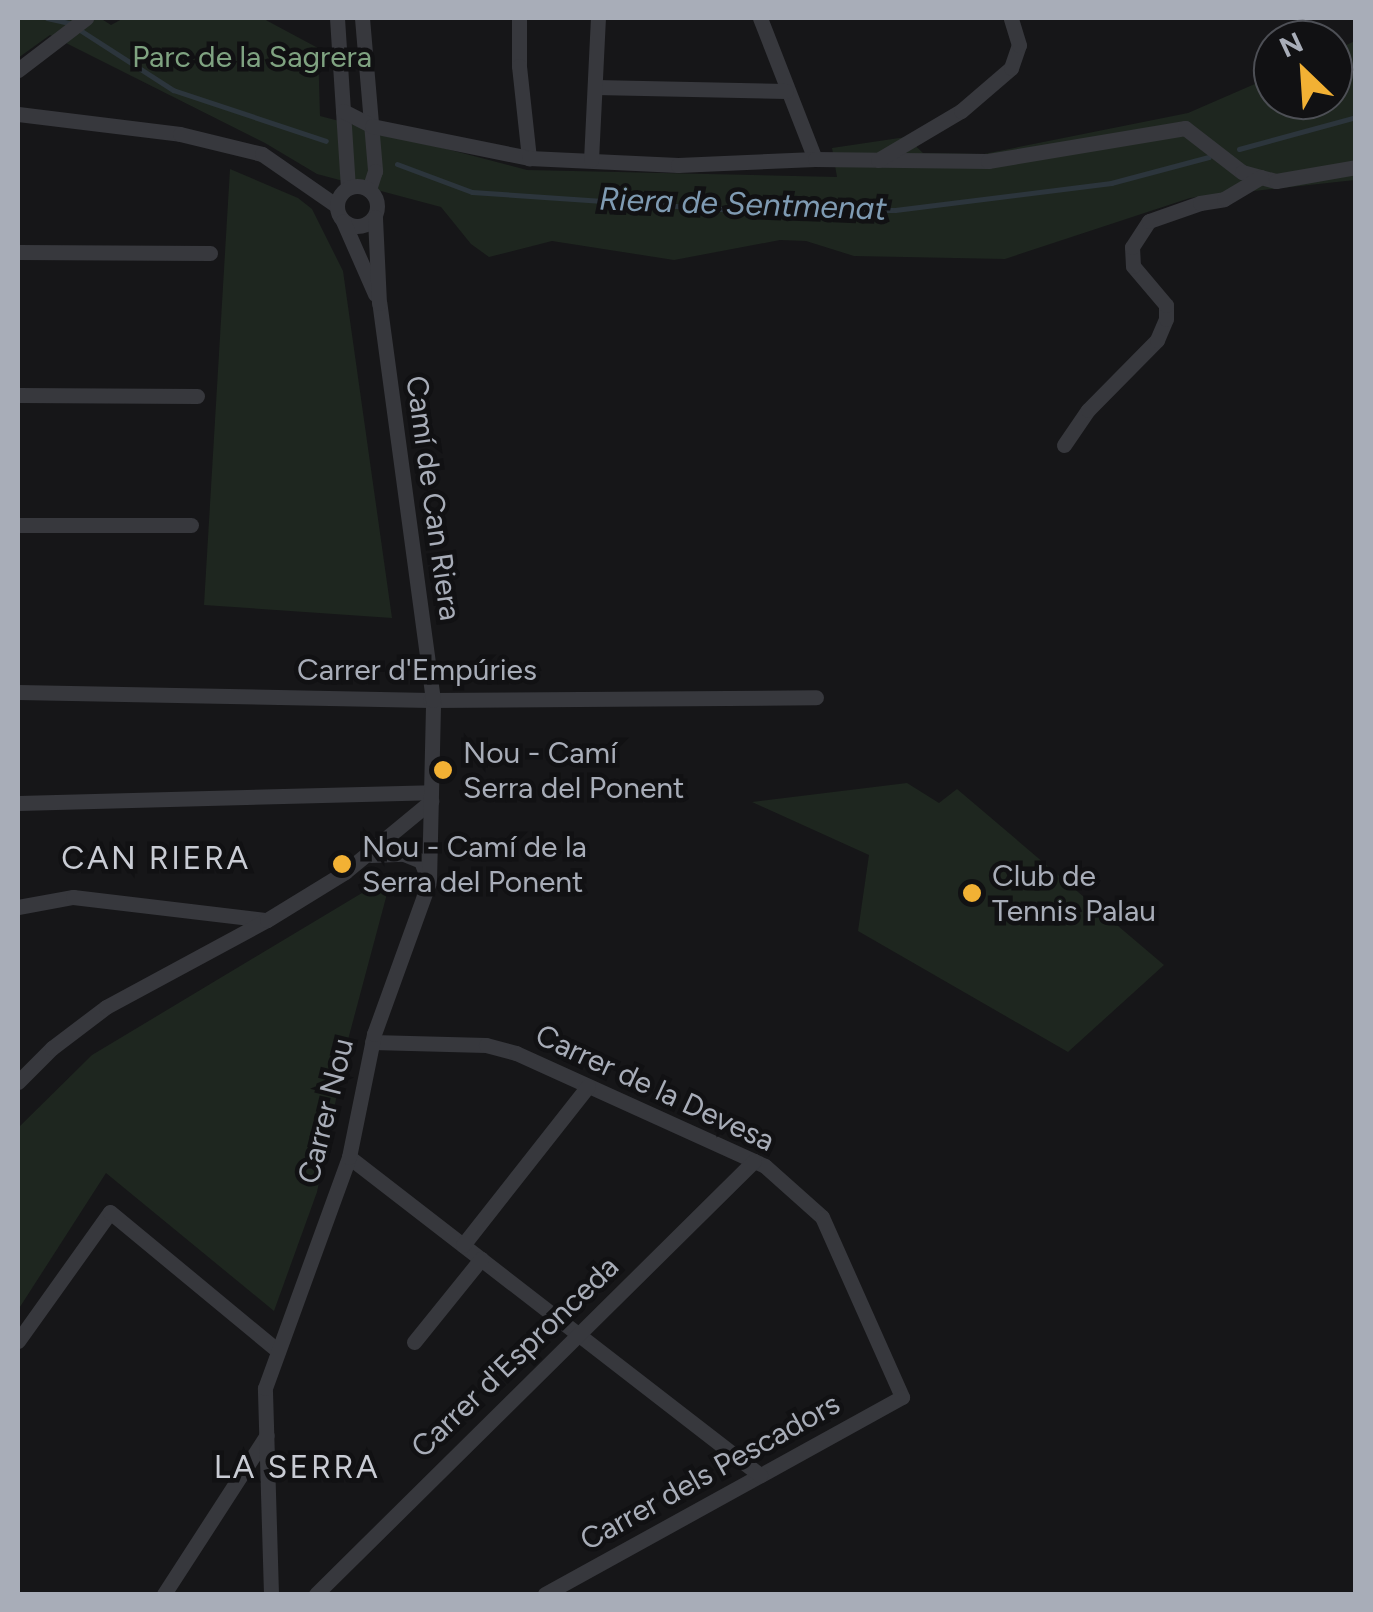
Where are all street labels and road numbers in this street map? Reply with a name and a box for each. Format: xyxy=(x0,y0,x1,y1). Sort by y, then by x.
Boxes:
street label: Camí de Can Riera xyxy=(398,373,468,623)
street label: Carrer d'Empúries xyxy=(297,652,537,688)
street label: Carrer de la Devesa xyxy=(530,1017,780,1159)
street label: Carrer Nou xyxy=(291,1035,361,1187)
street label: Carrer d'Espronceda xyxy=(404,1249,626,1465)
street label: Carrer dels Pescadors xyxy=(574,1386,846,1558)

